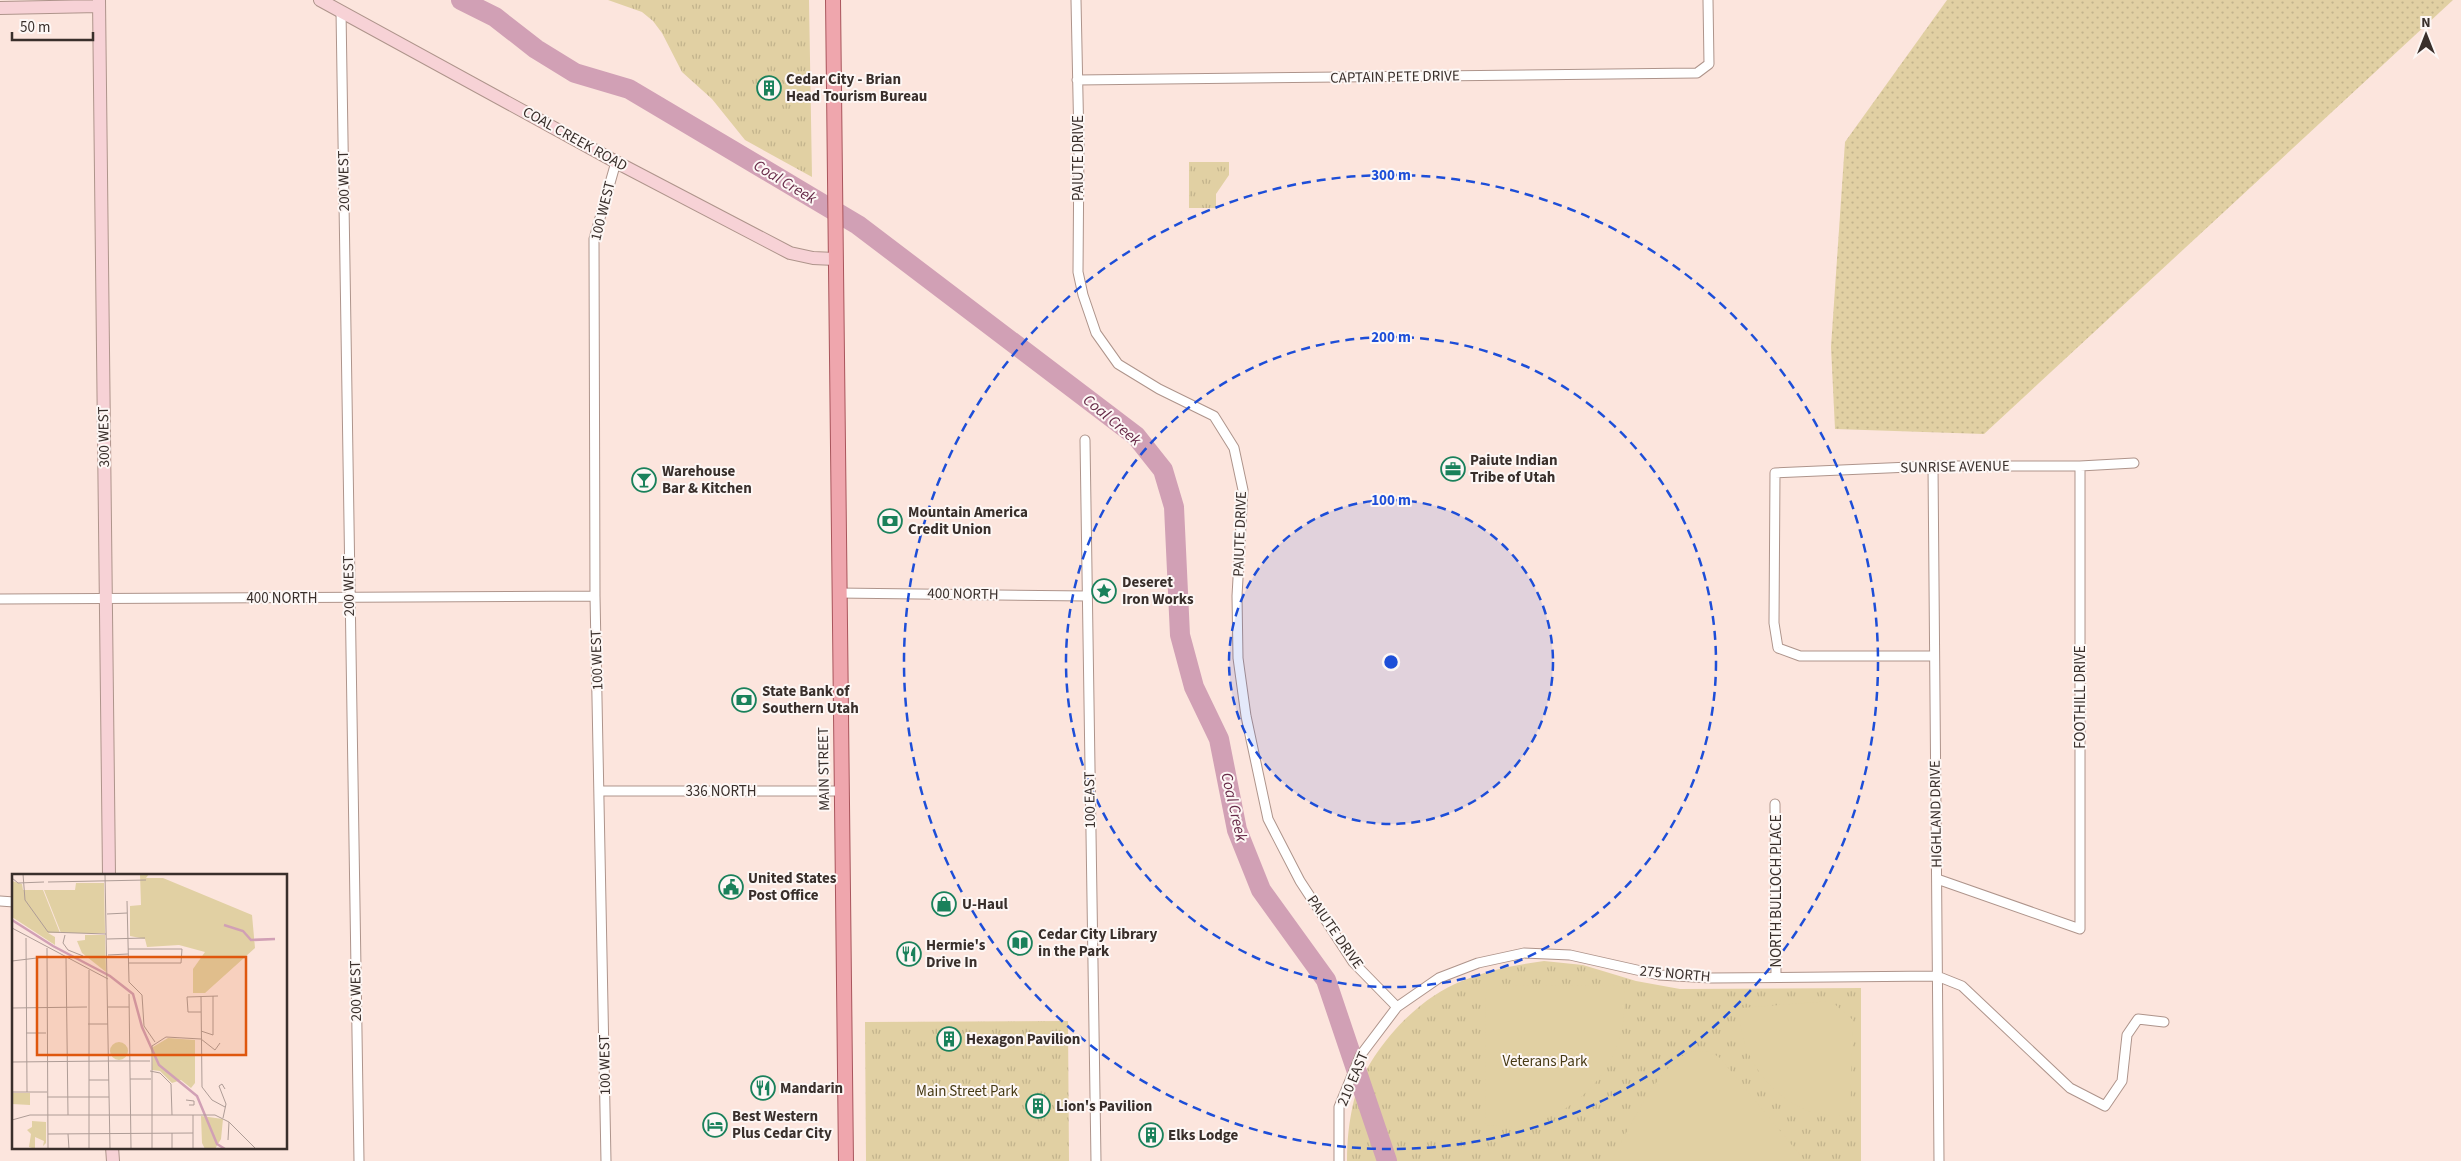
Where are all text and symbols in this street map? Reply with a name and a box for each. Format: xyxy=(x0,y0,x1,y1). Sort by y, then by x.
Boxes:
scale bar xyxy=(12,10,94,42)
north arrow xyxy=(2401,10,2451,60)
text: N xyxy=(2421,13,2431,33)
text: 50 m xyxy=(20,17,50,38)
street label: CAPTAIN PETE DRIVE xyxy=(1330,65,1460,89)
place label: Cedar City - Brian Head Tourism Bureau xyxy=(786,69,927,107)
building icon: Cedar City - Brian Head Tourism Bureau xyxy=(756,75,782,101)
street label: COAL CREEK ROAD xyxy=(519,102,631,176)
street label: PAIUTE DRIVE xyxy=(1068,115,1089,201)
street label: 200 WEST xyxy=(333,150,355,212)
water label: Coal Creek xyxy=(749,155,821,210)
text: 300 m xyxy=(1371,165,1411,186)
street label: 100 WEST xyxy=(585,179,621,243)
text: 200 m xyxy=(1371,327,1411,348)
water label: Coal Creek xyxy=(1078,389,1146,451)
street label: 300 WEST xyxy=(93,406,115,468)
place label: Paiute Indian Tribe of Utah xyxy=(1470,450,1558,488)
office icon: Paiute Indian Tribe of Utah xyxy=(1440,456,1466,482)
street label: SUNRISE AVENUE xyxy=(1900,456,2010,478)
place label: Warehouse Bar & Kitchen xyxy=(662,461,752,499)
bar icon: Warehouse Bar & Kitchen xyxy=(631,467,657,493)
text: 100 m xyxy=(1371,490,1411,511)
street label: PAIUTE DRIVE xyxy=(1228,491,1252,577)
place label: Mountain America Credit Union xyxy=(908,502,1028,540)
bank icon: Mountain America Credit Union xyxy=(877,508,903,534)
street label: 200 WEST xyxy=(338,555,360,617)
place label: Deseret Iron Works xyxy=(1122,572,1194,610)
place icon: Deseret Iron Works xyxy=(1091,578,1117,604)
street label: 400 NORTH xyxy=(927,583,999,605)
street label: 400 NORTH xyxy=(246,588,318,609)
street label: 100 WEST xyxy=(585,629,609,691)
street label: FOOTHILL DRIVE xyxy=(2070,645,2091,749)
centre of rings xyxy=(1382,653,1400,671)
place label: State Bank of Southern Utah xyxy=(762,681,859,719)
bank icon: State Bank of Southern Utah xyxy=(731,687,757,713)
street label: MAIN STREET xyxy=(813,727,835,811)
street label: HIGHLAND DRIVE xyxy=(1925,760,1947,868)
water label: Coal Creek xyxy=(1215,770,1253,844)
street label: 100 EAST xyxy=(1079,771,1101,829)
street label: 336 NORTH xyxy=(685,781,757,802)
street label: NORTH BULLOCH PLACE xyxy=(1766,814,1787,968)
place label: United States Post Office xyxy=(748,868,837,906)
inset map xyxy=(12,874,288,1148)
public building icon: United States Post Office xyxy=(718,874,744,900)
shop icon: U-Haul xyxy=(931,891,957,917)
street label: PAIUTE DRIVE xyxy=(1302,891,1368,973)
place label: U-Haul xyxy=(962,894,1008,915)
place label: Cedar City Library in the Park xyxy=(1038,924,1157,962)
library icon: Cedar City Library in the Park xyxy=(1007,930,1033,956)
place label: Hermie's Drive In xyxy=(926,935,986,973)
restaurant icon: Hermie's Drive In xyxy=(896,941,922,967)
street label: 200 WEST xyxy=(345,960,367,1022)
street label: 275 NORTH xyxy=(1639,960,1711,988)
building icon: Hexagon Pavilion xyxy=(936,1026,962,1052)
place label: Hexagon Pavilion xyxy=(966,1029,1080,1050)
street label: 100 WEST xyxy=(594,1034,616,1096)
street label: 210 EAST xyxy=(1332,1049,1374,1109)
park label: Veterans Park xyxy=(1502,1051,1588,1072)
restaurant icon: Mandarin xyxy=(750,1075,776,1101)
place label: Mandarin xyxy=(780,1078,843,1099)
park label: Main Street Park xyxy=(916,1081,1019,1102)
building icon: Lion's Pavilion xyxy=(1025,1093,1051,1119)
place label: Lion's Pavilion xyxy=(1056,1096,1152,1117)
place label: Best Western Plus Cedar City xyxy=(732,1106,832,1144)
hotel icon: Best Western Plus Cedar City xyxy=(702,1112,728,1138)
building icon: Elks Lodge xyxy=(1138,1122,1164,1148)
place label: Elks Lodge xyxy=(1168,1125,1239,1146)

